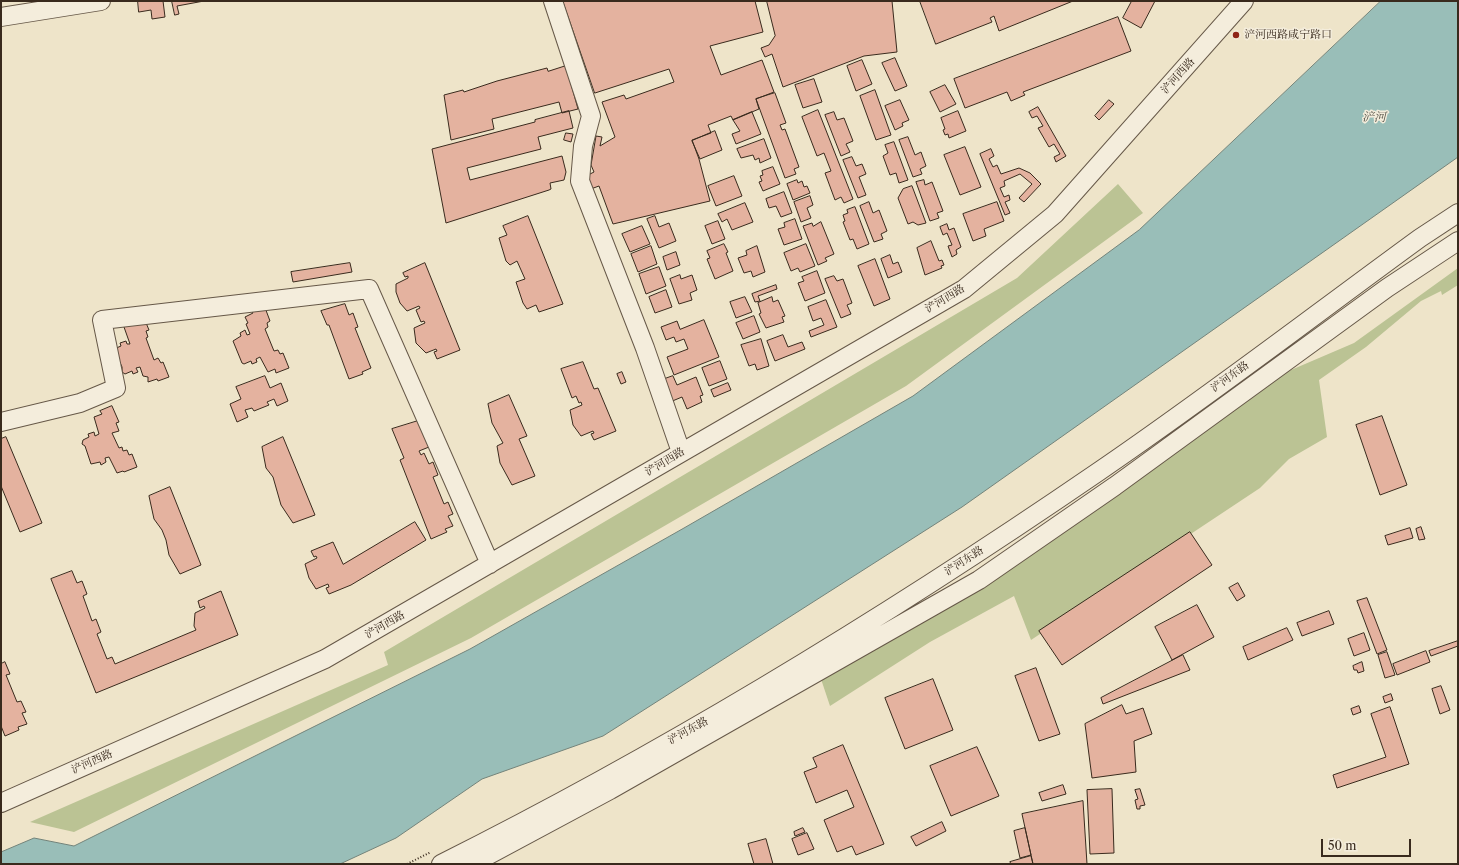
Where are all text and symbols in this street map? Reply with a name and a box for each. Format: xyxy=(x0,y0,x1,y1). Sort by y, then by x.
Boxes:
place label: 浐河西路咸宁路口 xyxy=(1244,28,1332,42)
marker: 浐河西路咸宁路口 xyxy=(1231,30,1241,40)
street label: 浐河西路 xyxy=(1158,55,1198,97)
water label: 浐河 xyxy=(1362,111,1386,125)
street label: 浐河西路 xyxy=(923,282,967,316)
street label: 浐河东路 xyxy=(1208,359,1252,395)
street label: 浐河西路 xyxy=(643,445,687,479)
street label: 浐河东路 xyxy=(942,543,986,579)
street label: 浐河西路 xyxy=(363,608,407,642)
street label: 浐河东路 xyxy=(666,715,710,747)
street label: 浐河西路 xyxy=(69,747,115,777)
scale bar xyxy=(1323,831,1413,857)
text: 50 m xyxy=(1328,838,1357,853)

